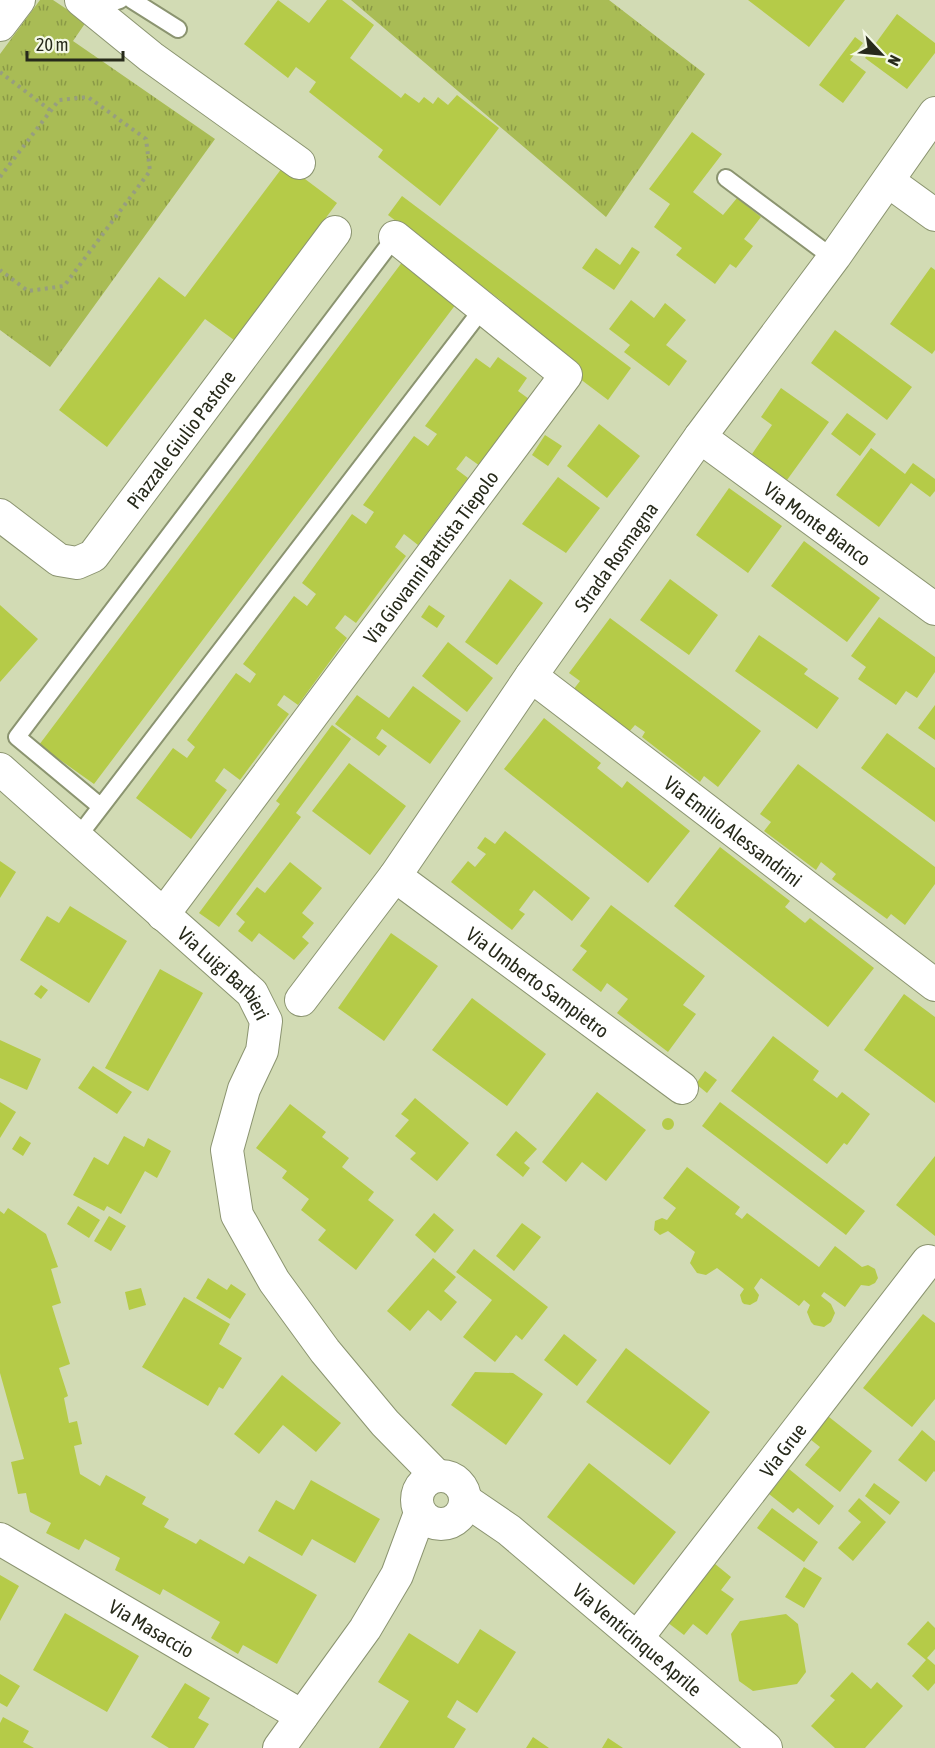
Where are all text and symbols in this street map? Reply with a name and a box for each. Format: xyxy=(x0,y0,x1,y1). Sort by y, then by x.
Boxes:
scale bar xyxy=(27,24,123,62)
north arrow xyxy=(851,24,911,84)
text: 20 m xyxy=(36,34,68,55)
text: N xyxy=(884,52,905,69)
street label: Piazzale Giulio Pastore xyxy=(121,365,240,513)
street label: Via Giovanni Battista Tiepolo xyxy=(358,466,502,648)
street label: Via Monte Bianco xyxy=(760,477,876,570)
street label: Strada Rosmagna xyxy=(569,497,662,615)
street label: Via Emilio Alessandrini xyxy=(660,771,807,891)
street label: Via Luigi Barbieri xyxy=(174,922,275,1023)
street label: Via Umberto Sampietro xyxy=(463,922,614,1042)
street label: Via Grue xyxy=(754,1418,810,1481)
street label: Via Venticinque Aprile xyxy=(569,1578,707,1700)
street label: Via Masaccio xyxy=(105,1594,198,1662)

